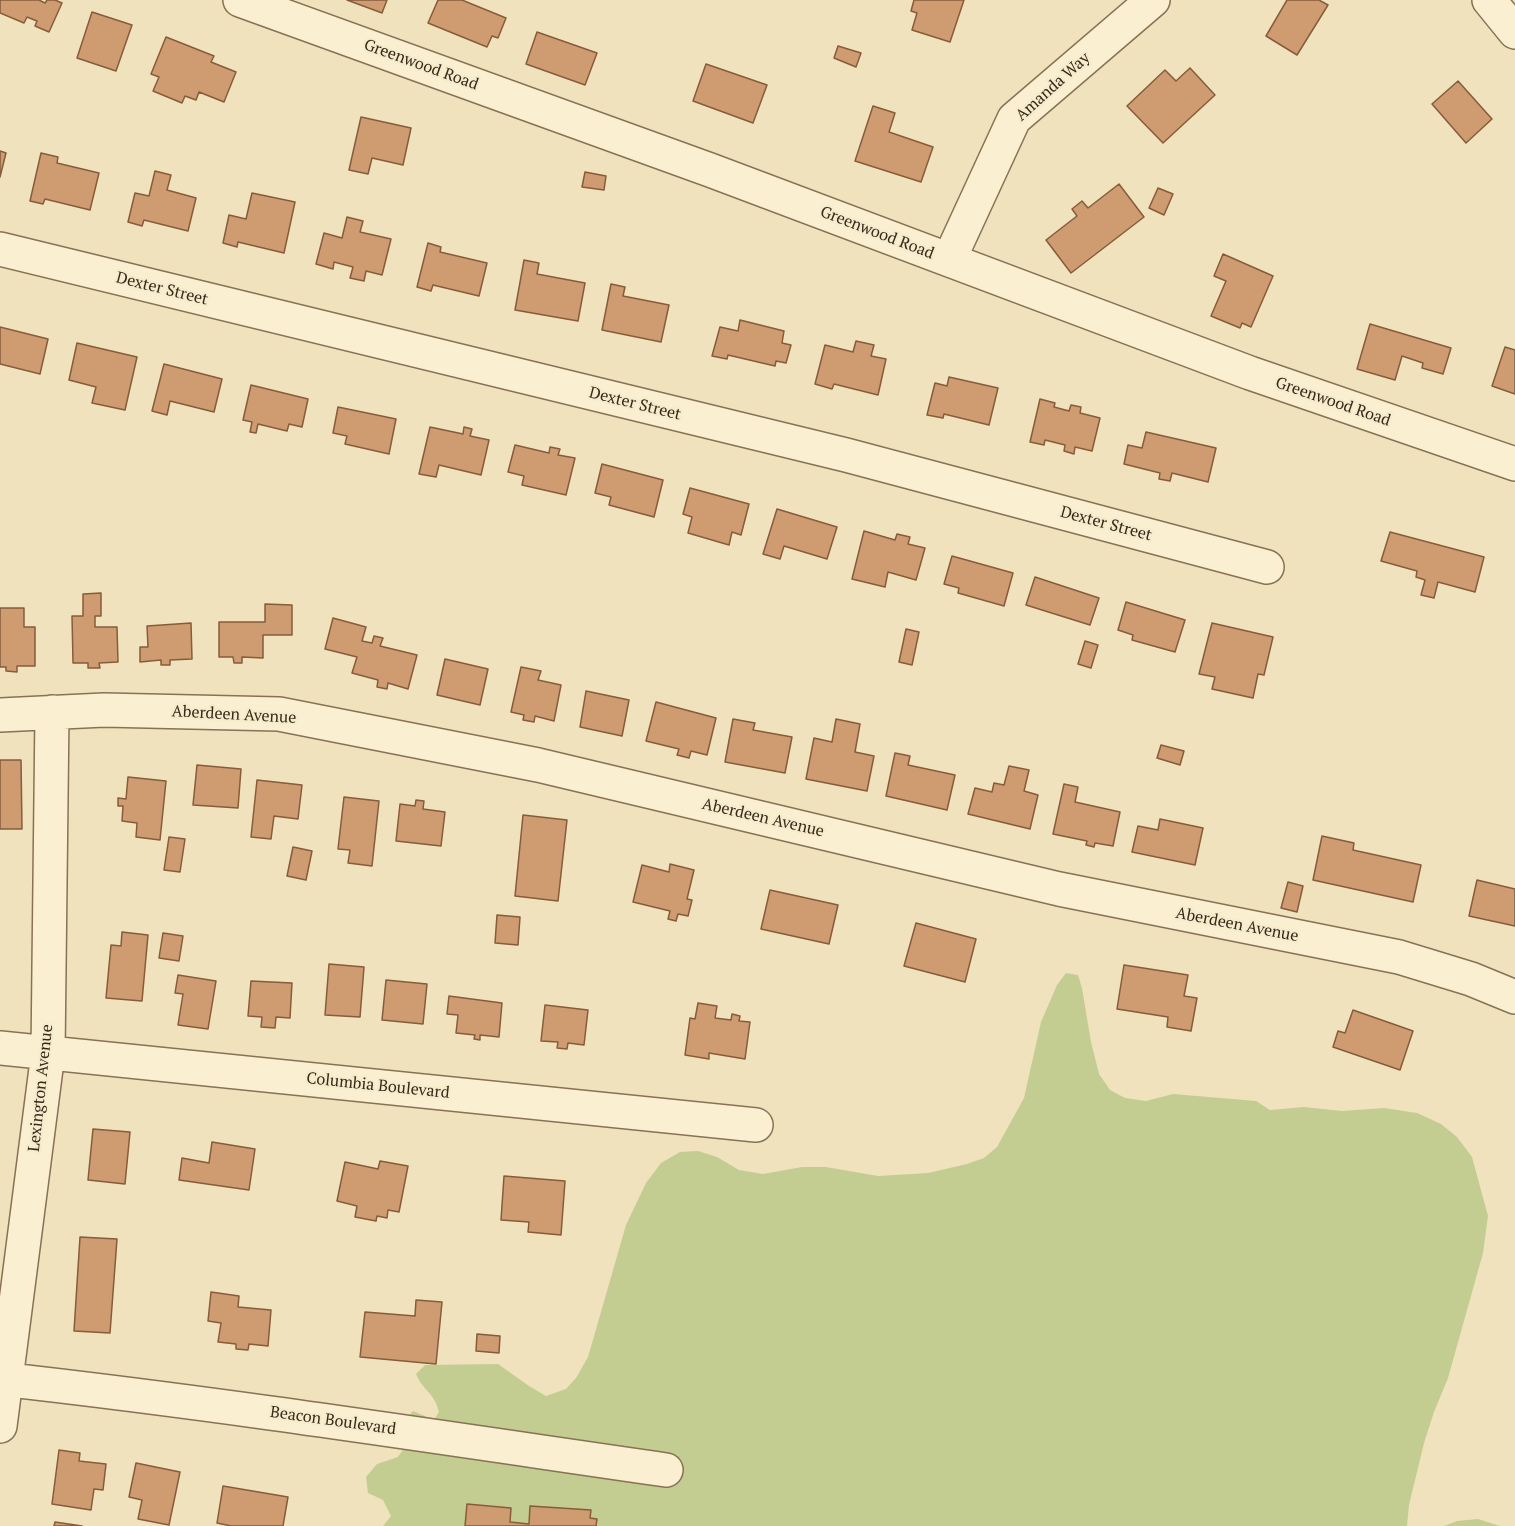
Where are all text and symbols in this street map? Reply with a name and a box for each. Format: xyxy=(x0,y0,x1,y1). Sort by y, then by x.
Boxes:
street label: Greenwood Road xyxy=(361,35,481,95)
street label: Amanda Way xyxy=(1012,49,1094,125)
street label: Greenwood Road xyxy=(817,202,937,264)
street label: Dexter Street xyxy=(114,268,210,310)
street label: Greenwood Road xyxy=(1273,373,1393,431)
street label: Dexter Street xyxy=(587,383,683,425)
street label: Dexter Street xyxy=(1058,503,1154,545)
street label: Aberdeen Avenue xyxy=(171,702,297,728)
street label: Aberdeen Avenue xyxy=(700,795,826,841)
street label: Aberdeen Avenue xyxy=(1174,904,1300,946)
street label: Lexington Avenue xyxy=(25,1023,57,1153)
street label: Columbia Boulevard xyxy=(306,1069,450,1103)
street label: Beacon Boulevard xyxy=(269,1403,397,1439)

